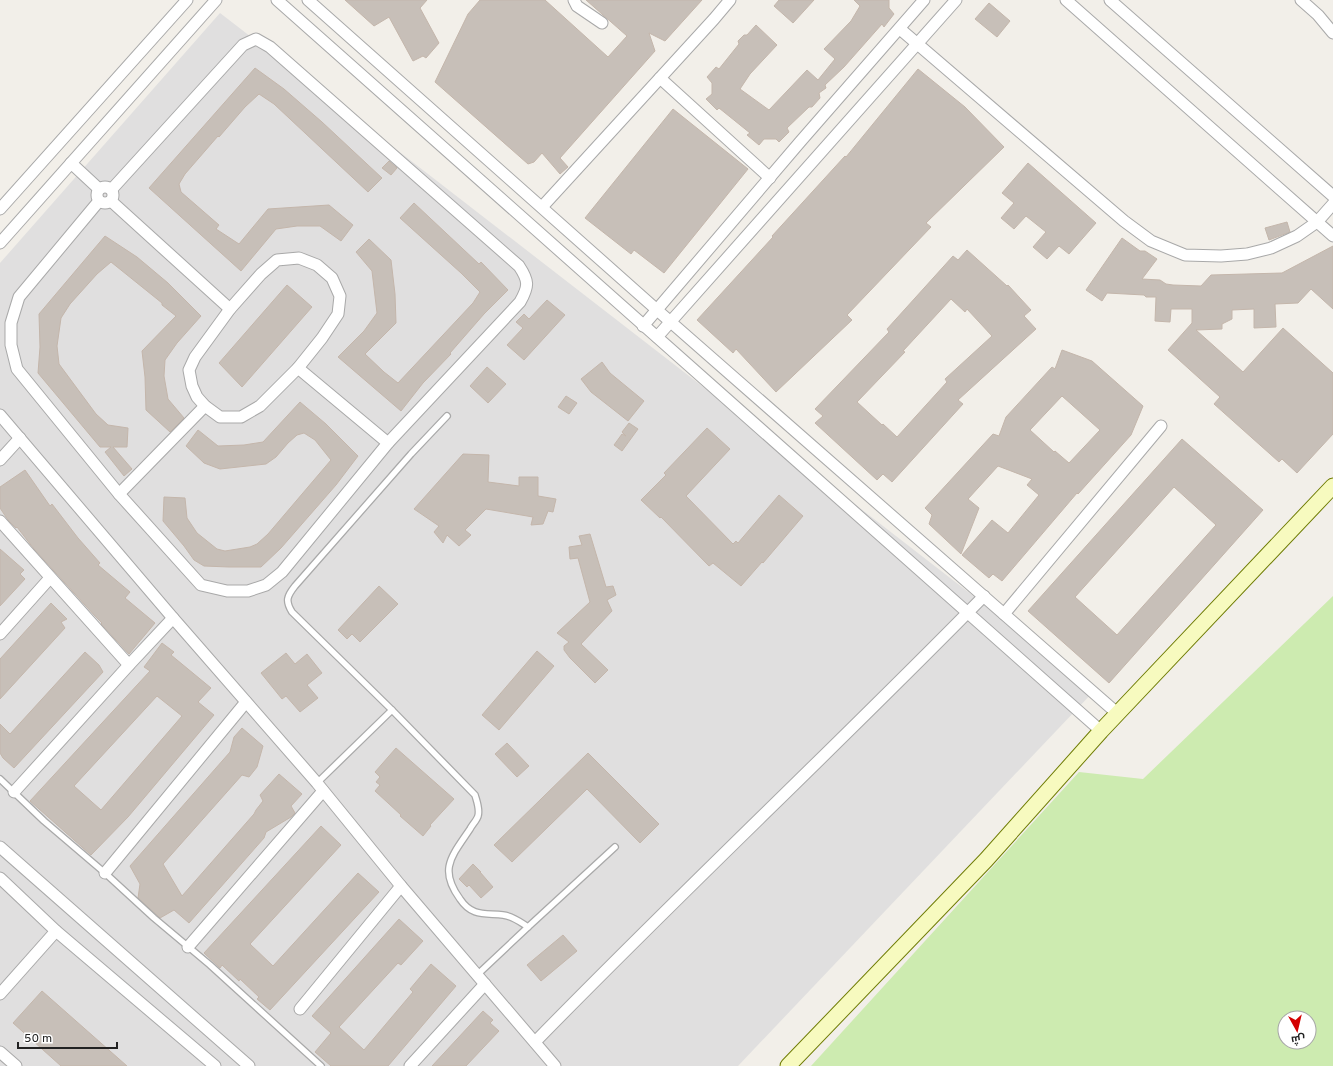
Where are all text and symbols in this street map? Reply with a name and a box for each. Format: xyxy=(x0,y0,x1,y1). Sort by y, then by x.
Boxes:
north arrow xyxy=(1277,1010,1317,1050)
scale bar xyxy=(18,1024,117,1050)
text: 50 m xyxy=(24,1031,52,1047)
text: ش xyxy=(1290,1031,1306,1047)

